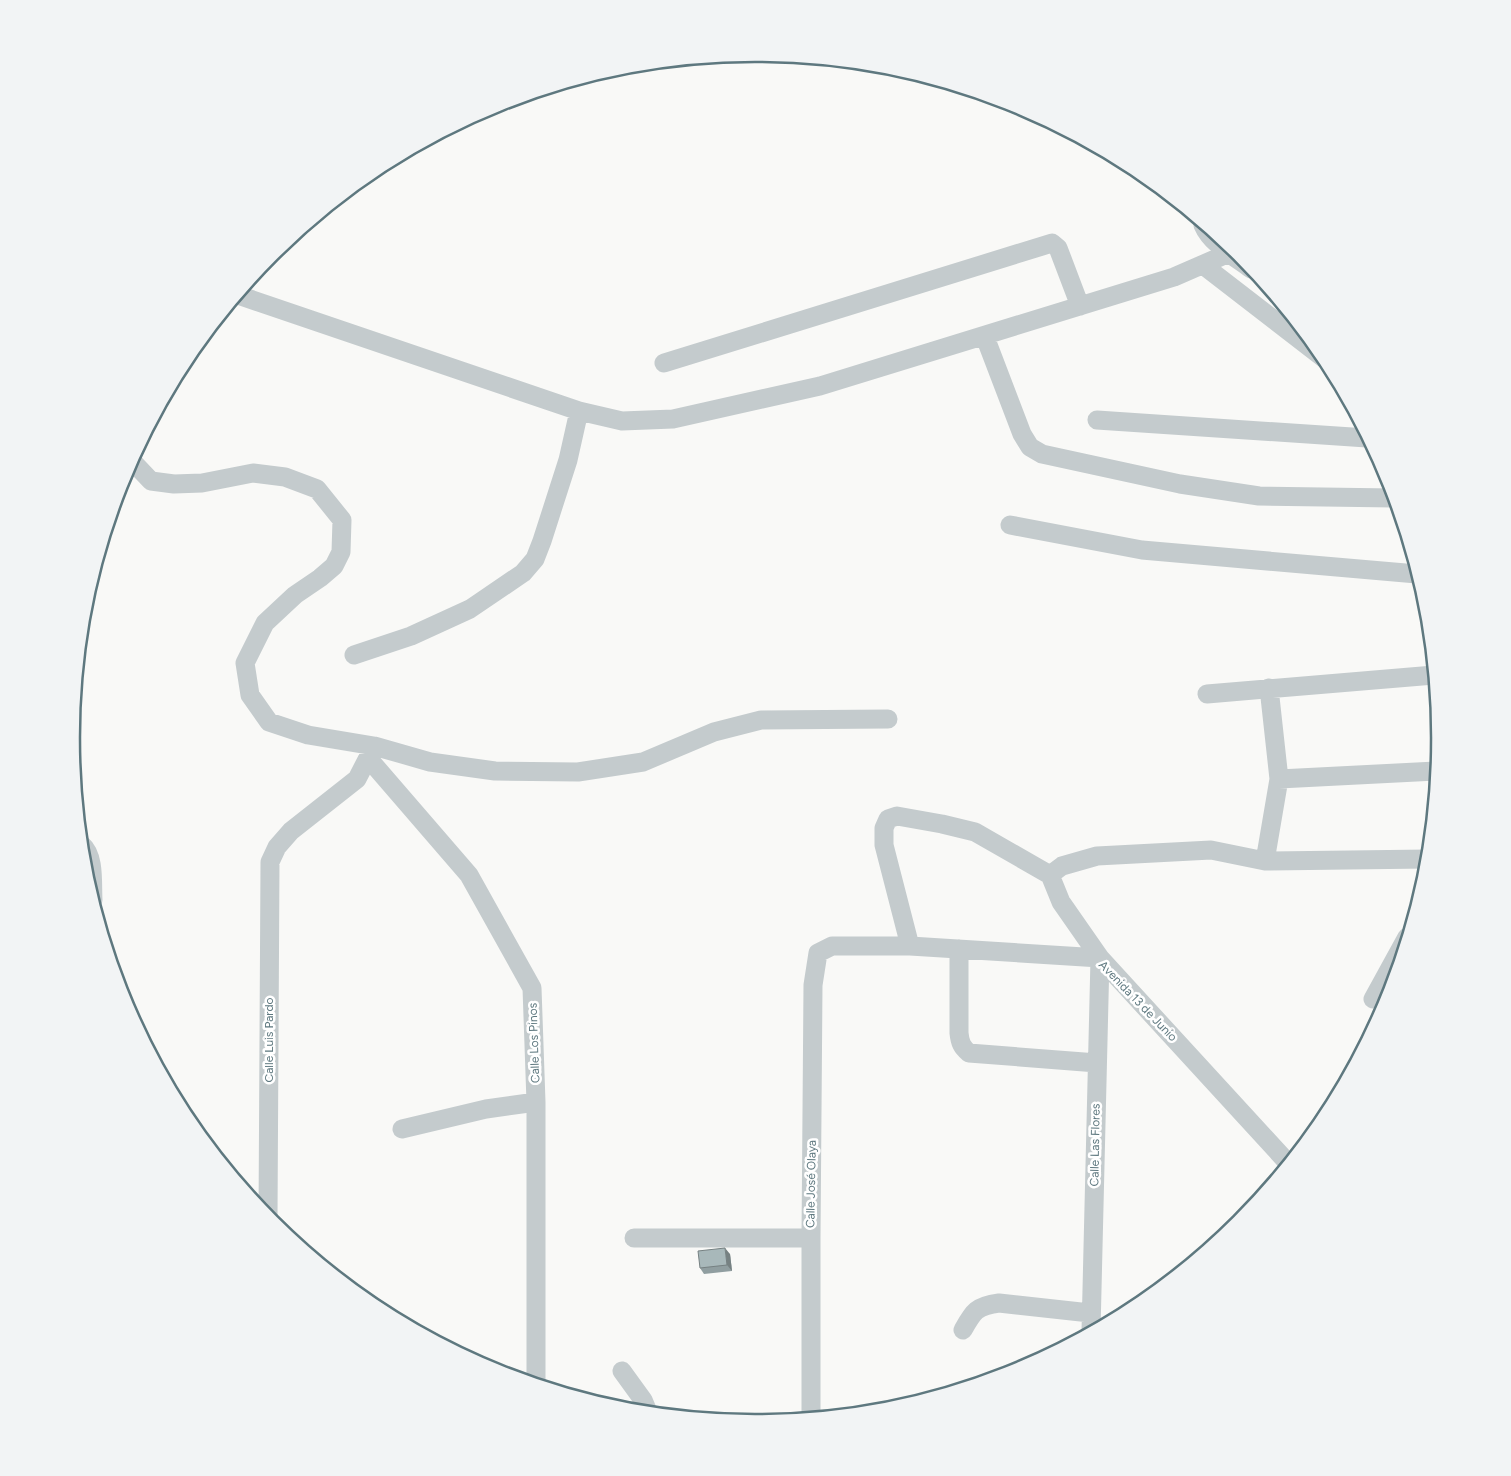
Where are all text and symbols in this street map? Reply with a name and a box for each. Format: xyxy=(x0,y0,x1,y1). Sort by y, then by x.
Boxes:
street label: Avenida 13 de Junio xyxy=(1096,958,1180,1044)
street label: Calle Luis Pardo xyxy=(262,998,276,1082)
street label: Calle Los Pinos xyxy=(526,1002,542,1083)
street label: Calle Las Flores xyxy=(1087,1103,1103,1187)
street label: Calle José Olaya xyxy=(803,1140,819,1228)

